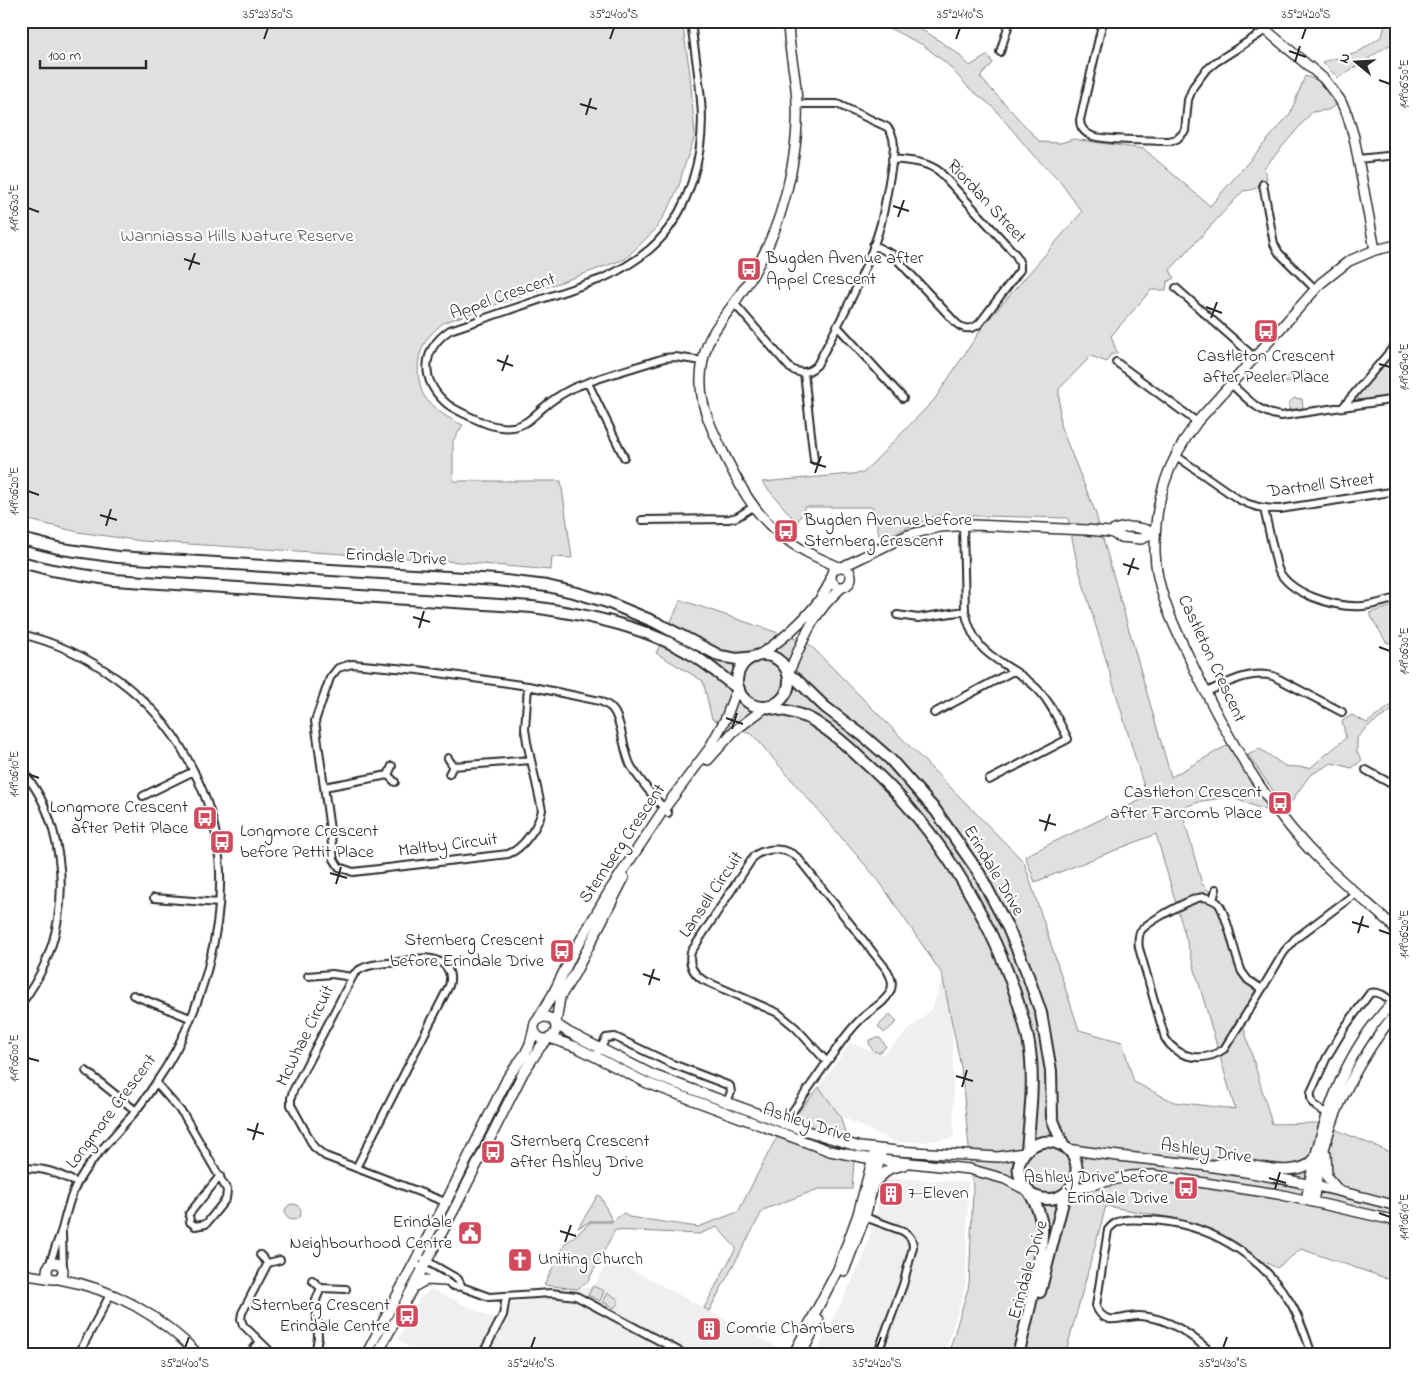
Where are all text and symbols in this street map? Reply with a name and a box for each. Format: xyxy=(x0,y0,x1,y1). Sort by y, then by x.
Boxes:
text: 35°23'50"S xyxy=(243,6,293,24)
text: 35°24'00"S xyxy=(590,6,638,24)
text: 35°24'10"S xyxy=(937,6,984,24)
text: 35°24'20"S xyxy=(1282,6,1331,24)
scale bar xyxy=(40,38,146,70)
north arrow xyxy=(1330,38,1380,88)
text: 100 m xyxy=(48,45,81,67)
text: N xyxy=(1334,51,1357,66)
text: 149°06'50"E xyxy=(1396,59,1414,109)
street label: Riordan Street xyxy=(940,154,1032,250)
text: 149°06'30"E xyxy=(6,184,24,232)
park label: Wanniassa Hills Nature Reserve xyxy=(120,224,354,250)
place label: Bugden Avenue after Appel Crescent xyxy=(765,246,924,293)
bus stop icon: Bugden Avenue after Appel Crescent xyxy=(736,256,762,282)
street label: Appel Crescent xyxy=(447,267,559,327)
bus stop icon: Castleton Crescent after Peeler Place xyxy=(1253,318,1279,344)
text: 149°06'40"E xyxy=(1396,343,1414,391)
place label: Castleton Crescent after Peeler Place xyxy=(1197,344,1335,391)
text: 149°06'20"E xyxy=(6,467,24,515)
street label: Dartnell Street xyxy=(1265,467,1376,506)
place label: Bugden Avenue before Sternberg Crescent xyxy=(803,508,973,556)
bus stop icon: Bugden Avenue before Sternberg Crescent xyxy=(773,518,799,544)
street label: Erindale Drive xyxy=(345,542,448,574)
street label: Castleton Crescent xyxy=(1170,591,1252,727)
text: 149°06'30"E xyxy=(1396,627,1414,675)
text: 149°06'10"E xyxy=(6,751,24,797)
street label: Sternberg Crescent xyxy=(573,779,674,910)
place label: Castleton Crescent after Farcomb Place xyxy=(1110,780,1263,827)
bus stop icon: Castleton Crescent after Farcomb Place xyxy=(1267,790,1293,816)
place label: Longmore Crescent after Petit Place xyxy=(50,795,189,842)
bus stop icon: Longmore Crescent after Petit Place xyxy=(192,805,218,831)
place label: Longmore Crescent before Pettit Place xyxy=(240,819,378,866)
street label: Erindale Drive xyxy=(956,821,1031,922)
street label: Maltby Circuit xyxy=(397,827,499,865)
bus stop icon: Longmore Crescent before Pettit Place xyxy=(209,829,235,855)
street label: Lansell Circuit xyxy=(673,847,751,943)
text: 149°06'20"E xyxy=(1396,910,1414,958)
place label: Sternberg Crescent before Erindale Drive xyxy=(390,928,545,975)
bus stop icon: Sternberg Crescent before Erindale Drive xyxy=(549,938,575,964)
street label: McWhae Circuit xyxy=(270,981,342,1091)
text: 149°06'00"E xyxy=(6,1034,24,1082)
street label: Longmore Crescent xyxy=(60,1049,165,1176)
street label: Ashley Drive xyxy=(759,1097,856,1151)
place label: Sternberg Crescent after Ashley Drive xyxy=(510,1129,650,1176)
street label: Ashley Drive xyxy=(1159,1133,1254,1171)
bus stop icon: Sternberg Crescent after Ashley Drive xyxy=(480,1139,506,1165)
place label: Ashley Drive before Erindale Drive xyxy=(1024,1165,1169,1212)
bus stop icon: Ashley Drive before Erindale Drive xyxy=(1173,1175,1199,1201)
building icon: 7-Eleven xyxy=(878,1181,904,1207)
place label: 7-Eleven xyxy=(908,1181,969,1207)
text: 149°06'10"E xyxy=(1396,1194,1414,1240)
place label: Erindale Neighbourhood Centre xyxy=(290,1210,453,1258)
street label: Erindale Drive xyxy=(1002,1217,1056,1322)
public building icon: Erindale Neighbourhood Centre xyxy=(457,1220,483,1246)
church icon: Uniting Church xyxy=(507,1247,533,1273)
place label: Uniting Church xyxy=(538,1247,643,1274)
place label: Sternberg Crescent Erindale Centre xyxy=(250,1293,391,1340)
bus stop icon: Sternberg Crescent Erindale Centre xyxy=(394,1303,420,1329)
building icon: Comrie Chambers xyxy=(696,1316,722,1342)
place label: Comrie Chambers xyxy=(726,1316,855,1342)
text: 35°24'00"S xyxy=(161,1355,209,1373)
text: 35°24'10"S xyxy=(508,1355,555,1373)
text: 35°24'20"S xyxy=(853,1355,902,1373)
text: 35°24'30"S xyxy=(1199,1355,1247,1373)

